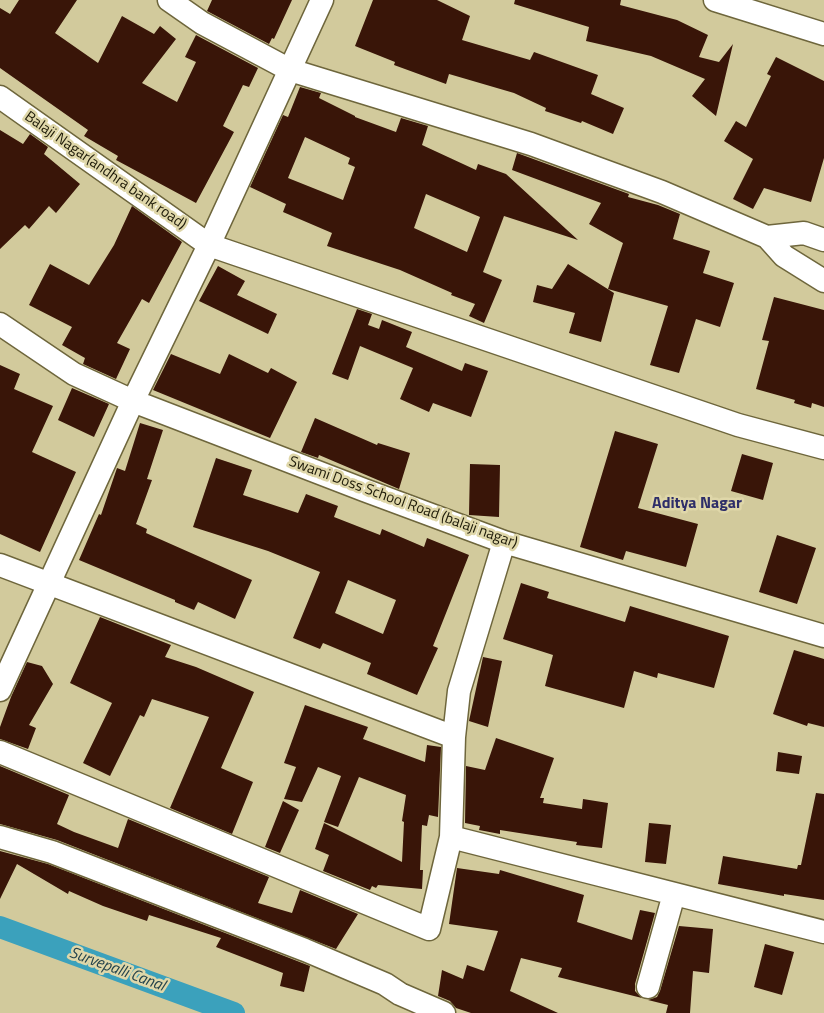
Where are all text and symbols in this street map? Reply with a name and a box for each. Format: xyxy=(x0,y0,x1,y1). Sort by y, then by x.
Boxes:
street label: Balaji Nagar(andhra bank road) xyxy=(21,108,189,234)
street label: Swami Doss School Road (balaji nagar) xyxy=(286,453,520,553)
district label: Aditya Nagar xyxy=(652,494,742,514)
water label: Survepalli Canal xyxy=(67,944,167,996)

